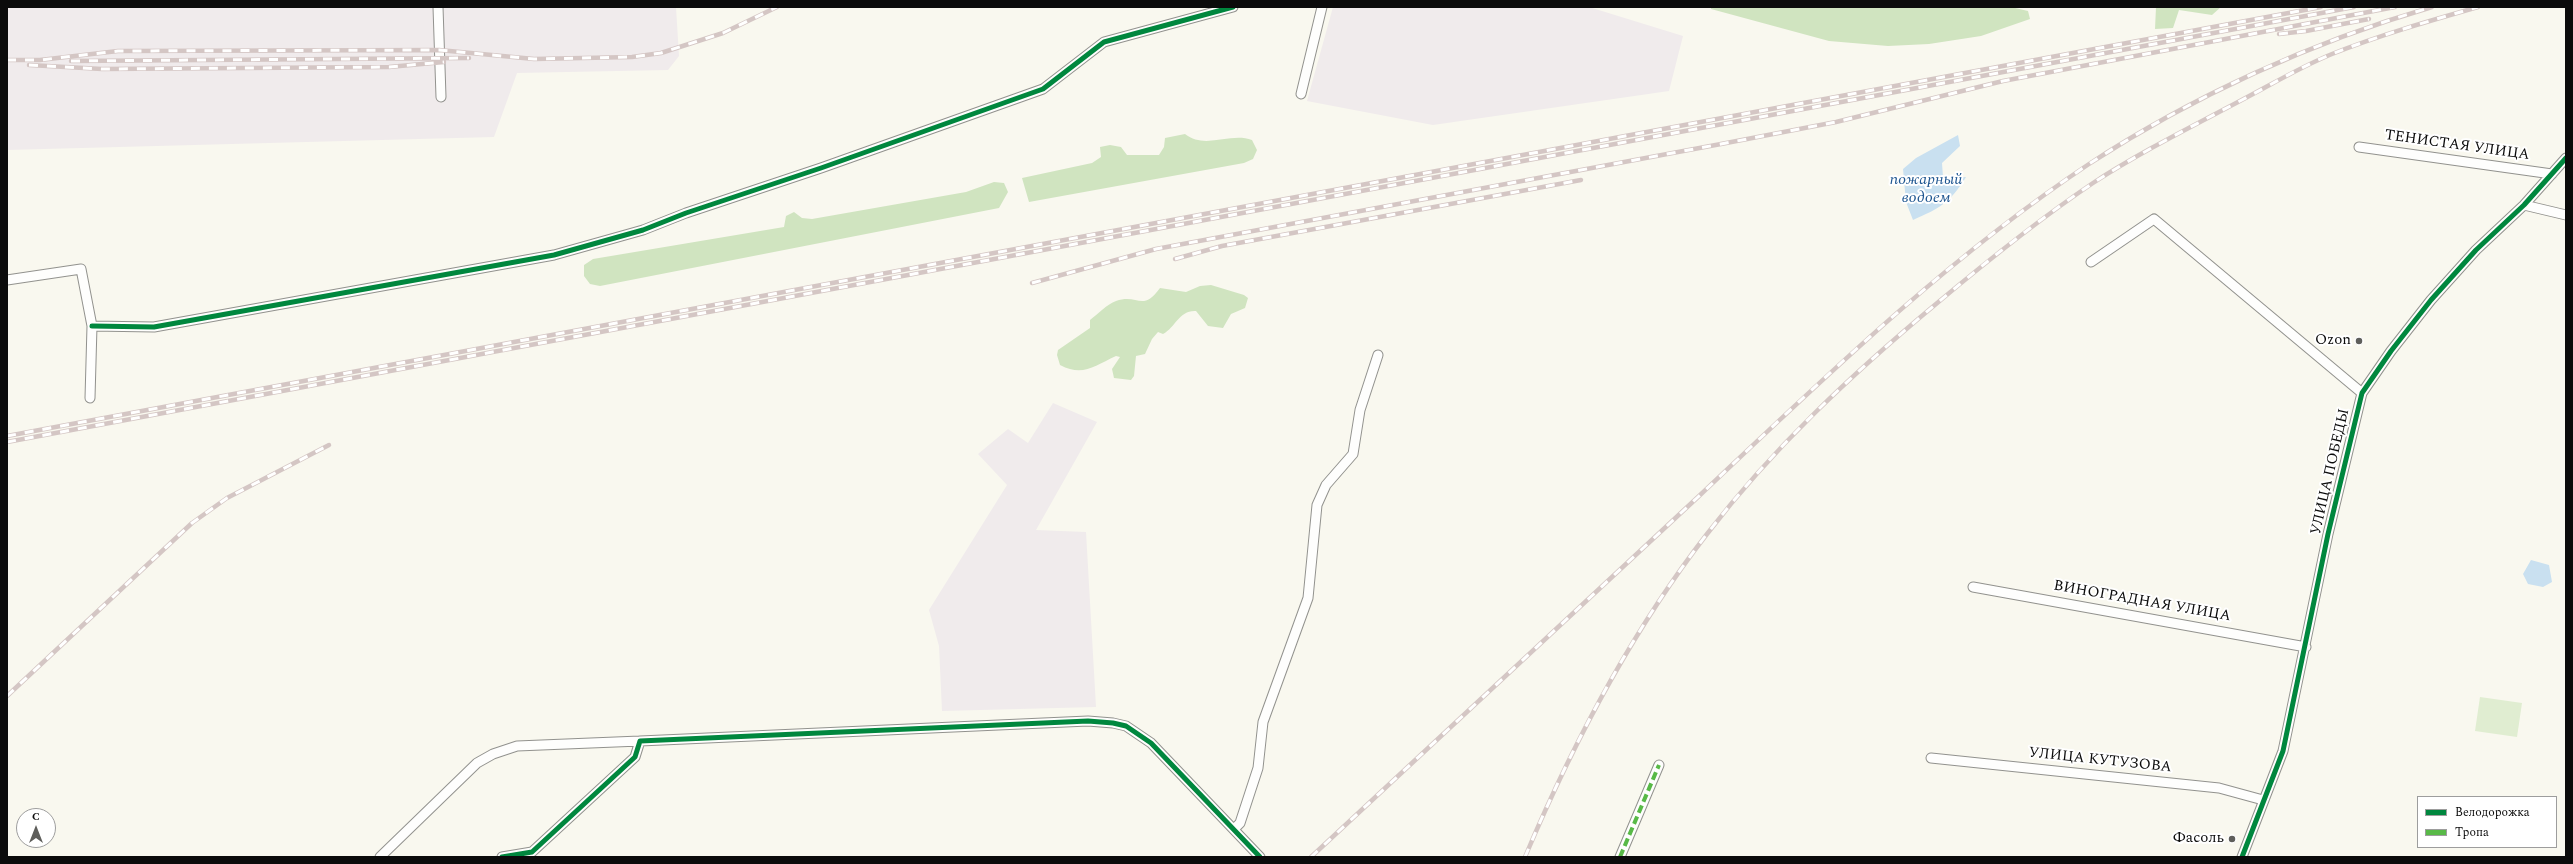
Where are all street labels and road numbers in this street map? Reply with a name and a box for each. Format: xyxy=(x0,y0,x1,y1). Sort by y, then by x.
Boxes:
street label: ТЕНИСТАЯ УЛИЦА xyxy=(2383,127,2531,165)
street label: УЛИЦА ПОБЕДЫ xyxy=(2308,407,2354,537)
street label: ВИНОГРАДНАЯ УЛИЦА xyxy=(2052,578,2232,626)
street label: УЛИЦА КУТУЗОВА xyxy=(2028,745,2172,777)

